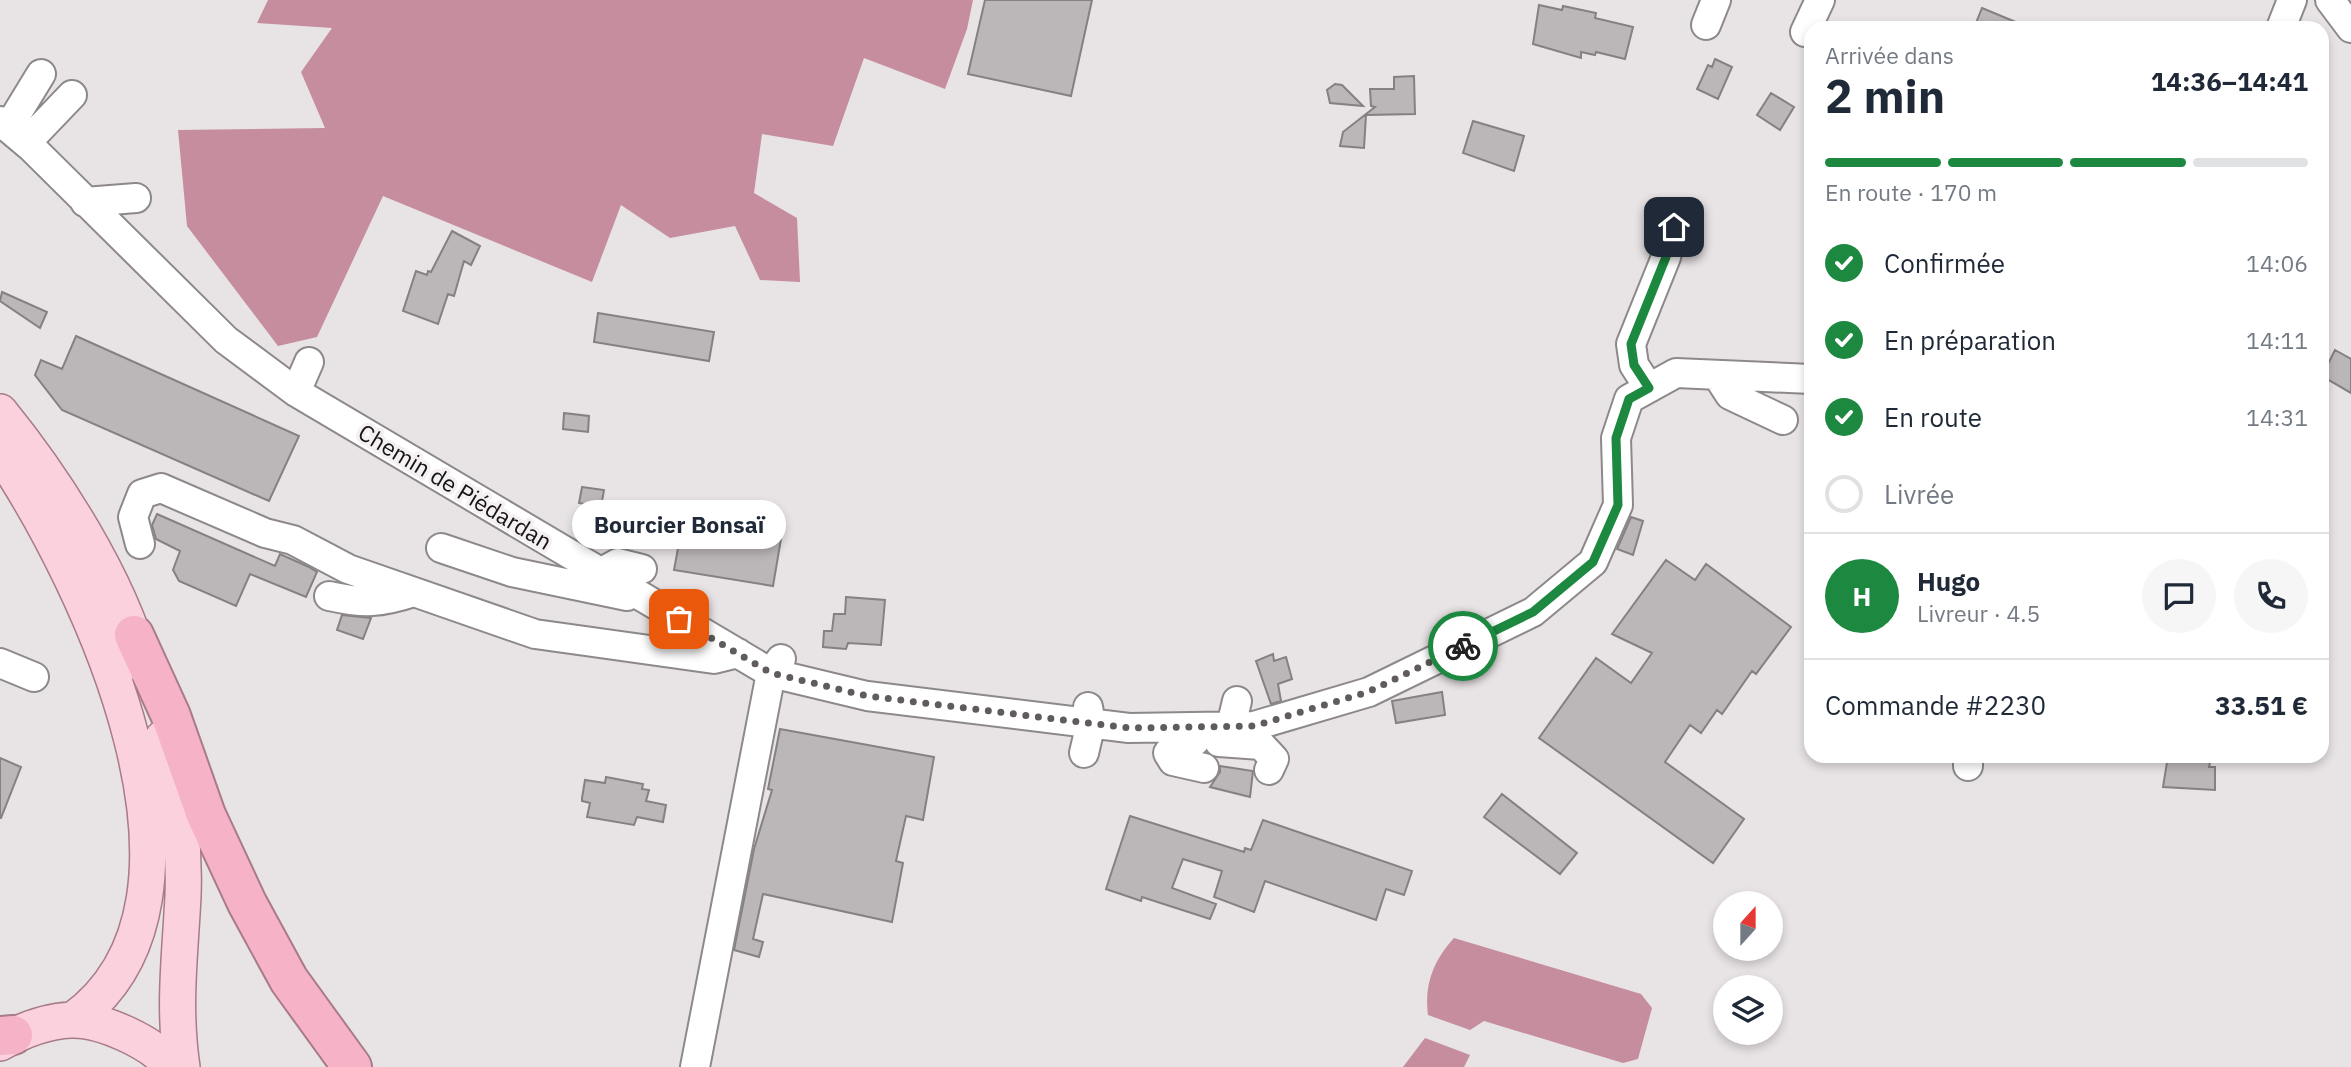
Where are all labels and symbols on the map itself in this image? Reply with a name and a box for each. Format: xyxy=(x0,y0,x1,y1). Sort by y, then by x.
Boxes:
pin xyxy=(1644,197,1704,257)
street label: Chemin de Piédardan xyxy=(353,416,558,556)
callout: Bourcier Bonsaï xyxy=(572,500,786,549)
pin xyxy=(649,589,709,649)
courier xyxy=(1428,611,1498,681)
north arrow xyxy=(1713,891,1783,961)

